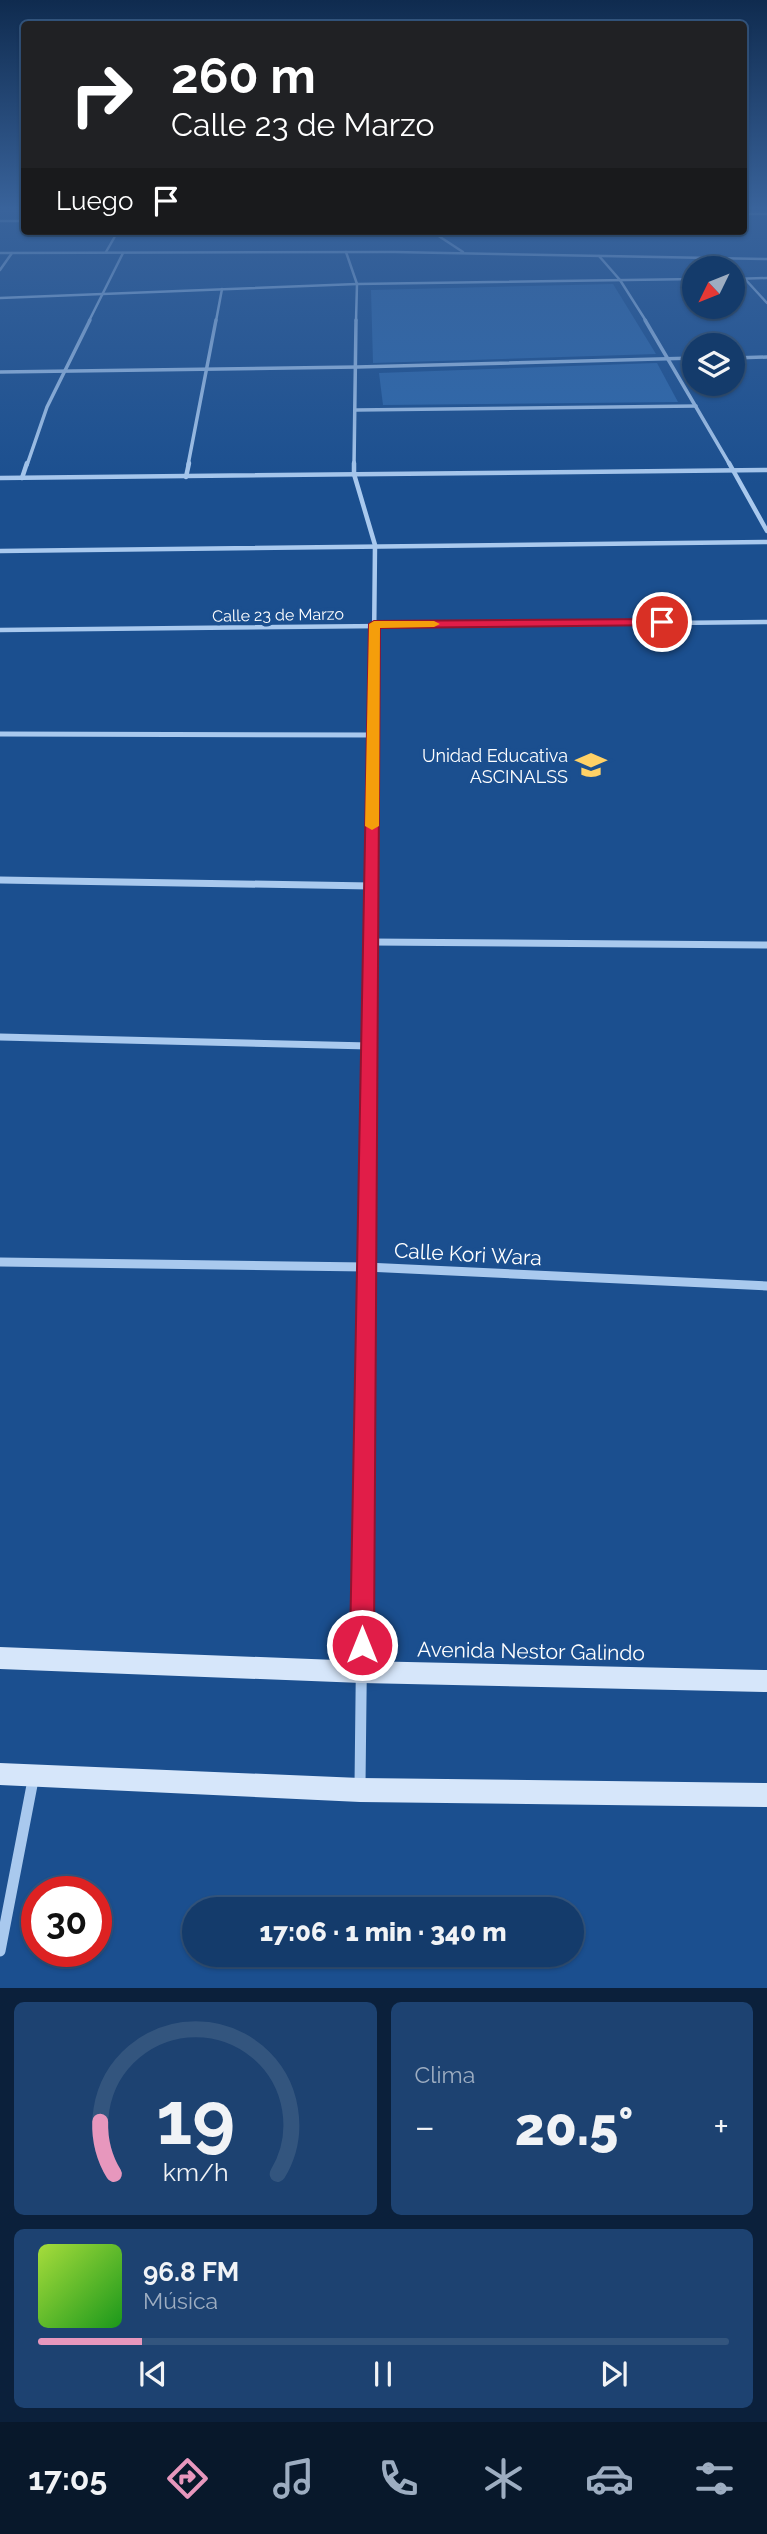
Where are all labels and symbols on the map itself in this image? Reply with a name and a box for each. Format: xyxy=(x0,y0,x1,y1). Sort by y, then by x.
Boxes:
north arrow xyxy=(682,256,746,318)
pin xyxy=(632,592,692,652)
street label: Calle 23 de Marzo xyxy=(212,604,344,626)
place label: Unidad Educativa ASCINALSS xyxy=(422,745,568,787)
school or university icon: Unidad Educativa ASCINALSS xyxy=(574,748,608,782)
street label: Calle Kori Wara xyxy=(393,1238,543,1270)
position arrow xyxy=(325,1608,399,1682)
street label: Avenida Nestor Galindo xyxy=(417,1637,645,1665)
speed limit sign: 30 xyxy=(21,1876,112,1967)

